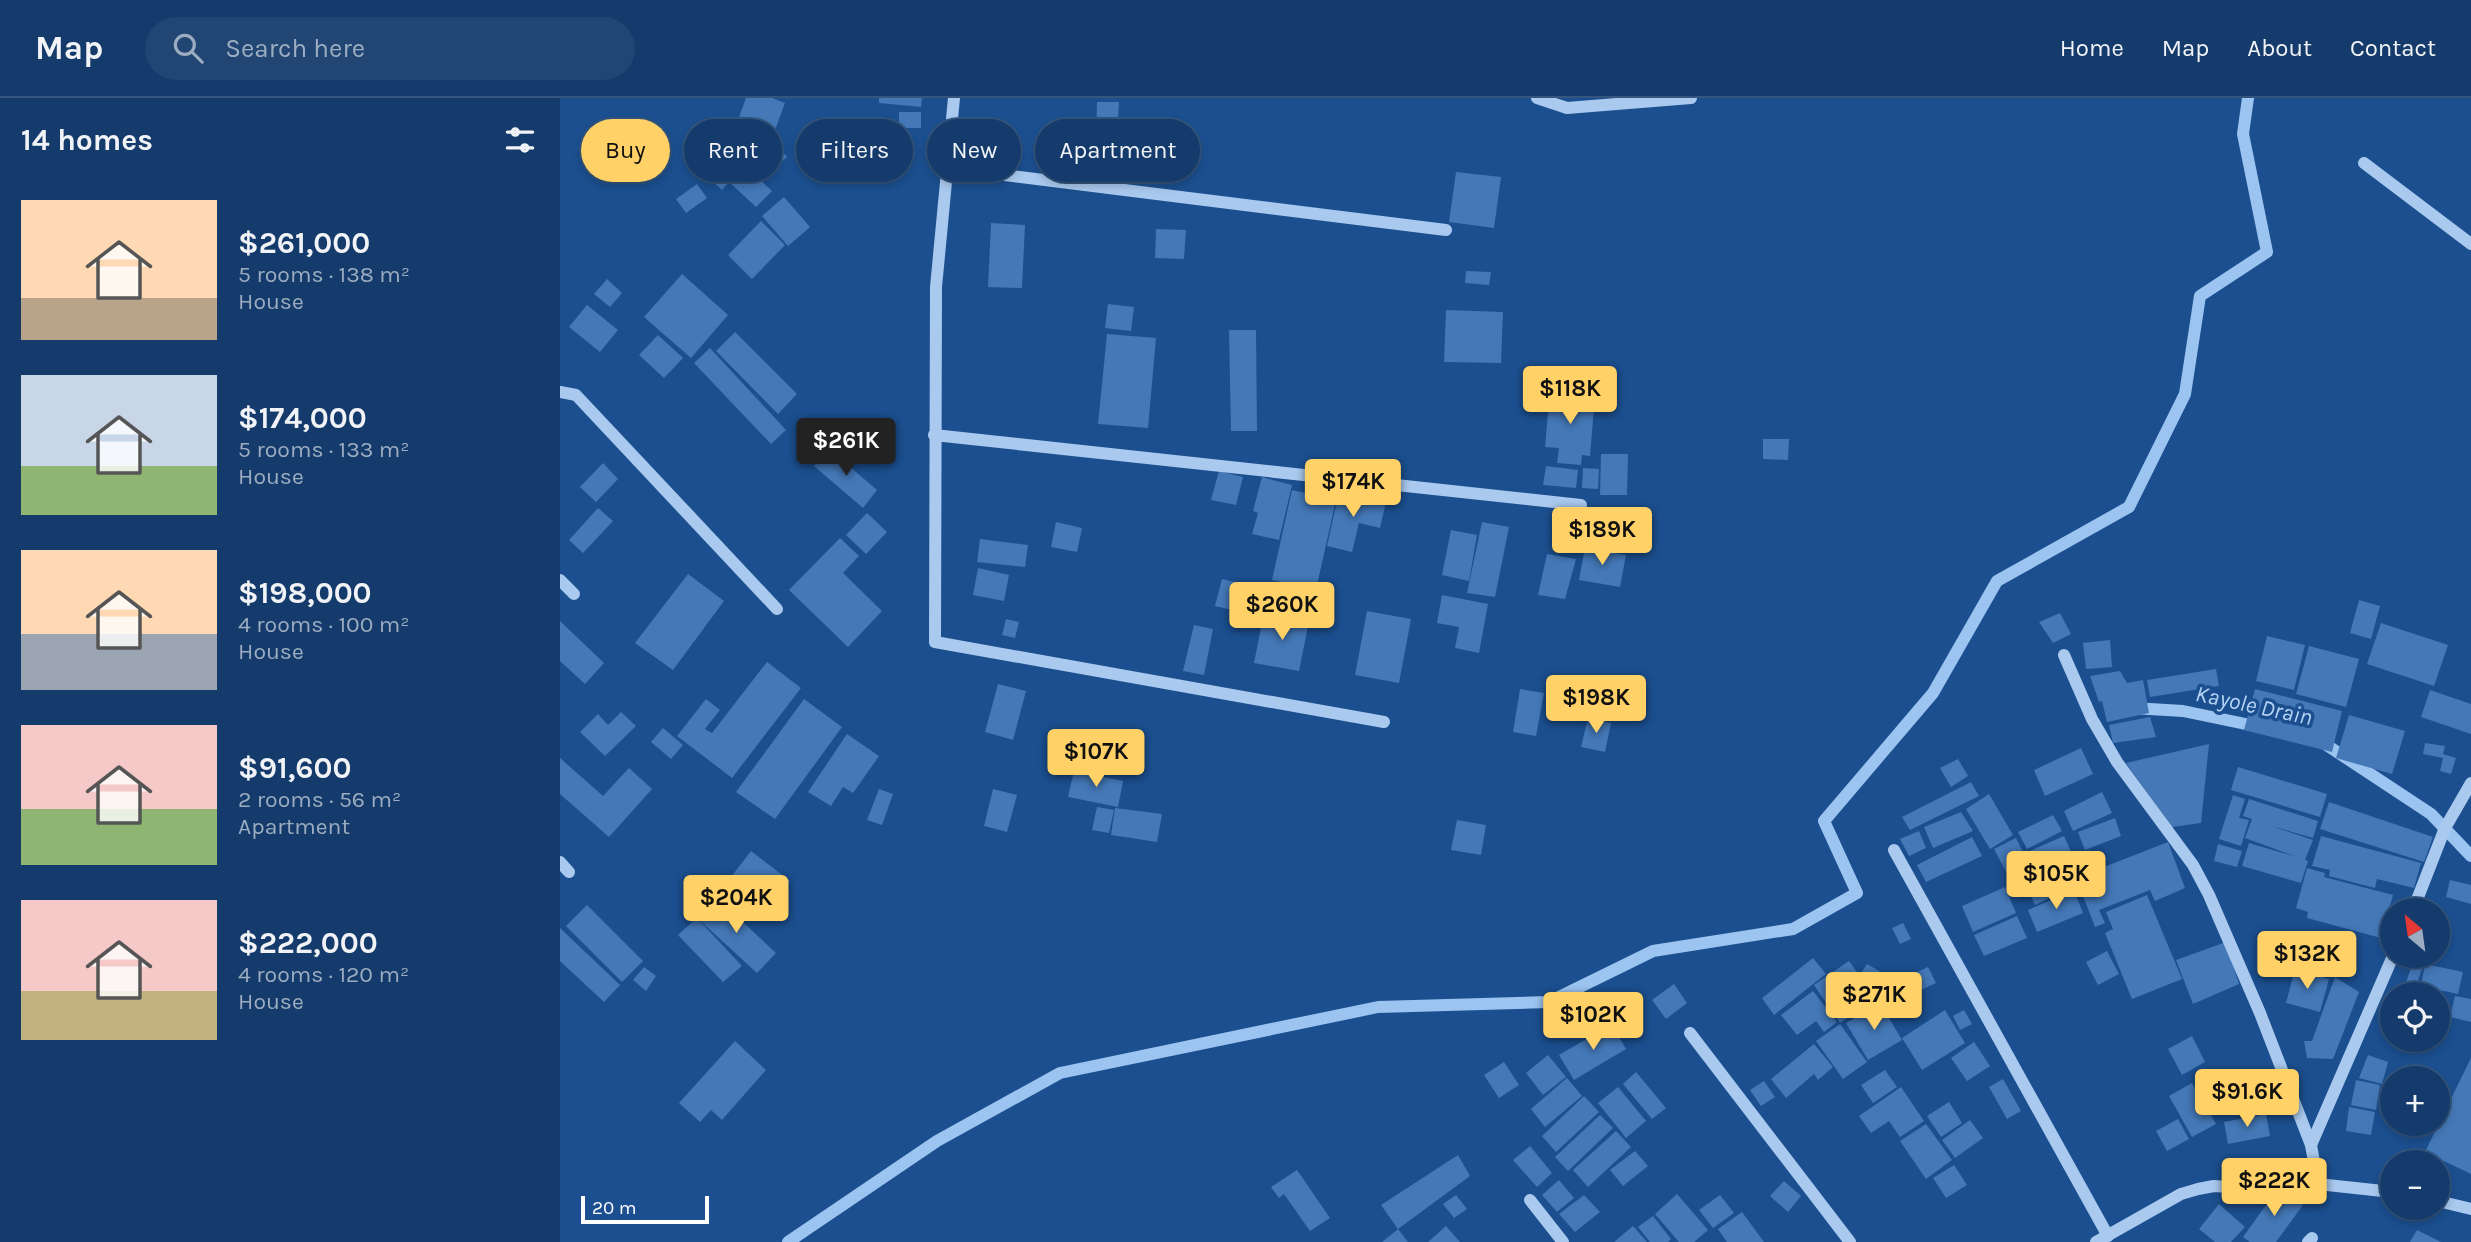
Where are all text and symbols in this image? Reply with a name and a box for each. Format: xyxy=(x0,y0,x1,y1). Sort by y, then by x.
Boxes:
search box xyxy=(145,17,635,80)
text: Map xyxy=(35,29,103,67)
icon: search xyxy=(169,29,207,67)
text: Search here xyxy=(225,33,365,64)
text: Home xyxy=(2060,34,2124,62)
text: Map xyxy=(2162,34,2209,62)
text: About xyxy=(2247,34,2312,62)
text: Contact xyxy=(2350,34,2436,62)
chip: Buy xyxy=(581,119,670,182)
chip: Rent xyxy=(684,119,782,182)
chip: Filters xyxy=(796,119,913,182)
chip: New xyxy=(927,119,1021,182)
chip: Apartment xyxy=(1035,119,1200,182)
icon: filters xyxy=(501,121,539,159)
text: 14 homes xyxy=(21,122,153,158)
text: $261,000 xyxy=(238,225,370,261)
icon: home xyxy=(77,228,161,312)
text: 5 rooms · 138 m² xyxy=(238,261,410,288)
text: House xyxy=(238,288,304,315)
pin: $118K xyxy=(1521,366,1619,426)
text: $118K xyxy=(1539,375,1601,402)
text: $174,000 xyxy=(238,400,367,436)
icon: home xyxy=(77,403,161,487)
pin: $261K xyxy=(797,418,895,478)
text: $261K xyxy=(813,427,879,454)
text: 5 rooms · 133 m² xyxy=(238,436,410,463)
pin: $174K xyxy=(1304,460,1402,519)
text: House xyxy=(238,463,304,490)
text: $174K xyxy=(1321,468,1385,495)
pin: $189K xyxy=(1553,508,1651,567)
text: $189K xyxy=(1568,516,1636,543)
text: $198,000 xyxy=(238,575,372,611)
icon: home xyxy=(77,578,161,662)
pin: $260K xyxy=(1233,582,1331,642)
text: $260K xyxy=(1245,591,1319,618)
text: 4 rooms · 100 m² xyxy=(238,611,410,638)
text: House xyxy=(238,638,304,665)
pin: $198K xyxy=(1547,676,1645,735)
water label: Kayole Drain xyxy=(2193,680,2315,731)
text: $198K xyxy=(1562,684,1630,711)
pin: $107K xyxy=(1047,730,1145,789)
text: $107K xyxy=(1063,738,1129,765)
text: $91,600 xyxy=(238,750,351,786)
icon: home xyxy=(77,753,161,837)
text: 2 rooms · 56 m² xyxy=(238,786,401,813)
text: Apartment xyxy=(238,813,350,840)
pin: $105K xyxy=(2007,852,2105,911)
text: $105K xyxy=(2022,860,2090,887)
pin: $204K xyxy=(687,876,785,935)
text: $204K xyxy=(699,884,773,911)
north arrow xyxy=(2380,898,2450,968)
map controls xyxy=(2380,898,2450,1220)
text: $222,000 xyxy=(238,925,378,961)
icon: home xyxy=(77,928,161,1012)
pin: $132K xyxy=(2258,932,2356,991)
text: $132K xyxy=(2273,940,2341,967)
text: 4 rooms · 120 m² xyxy=(238,961,409,988)
pin: $271K xyxy=(1825,972,1923,1032)
text: $271K xyxy=(1842,981,1906,1008)
button: locate xyxy=(2380,982,2450,1052)
text: House xyxy=(238,988,304,1015)
pin: $102K xyxy=(1544,992,1642,1052)
text: $102K xyxy=(1559,1001,1627,1028)
button: + xyxy=(2380,1066,2450,1136)
pin: $91.6K xyxy=(2190,1070,2304,1129)
text: $91.6K xyxy=(2211,1078,2283,1105)
button: − xyxy=(2380,1150,2450,1220)
pin: $222K xyxy=(2225,1158,2323,1218)
text: $222K xyxy=(2238,1167,2310,1194)
scale bar xyxy=(581,1193,709,1225)
text: 20 m xyxy=(592,1197,637,1219)

